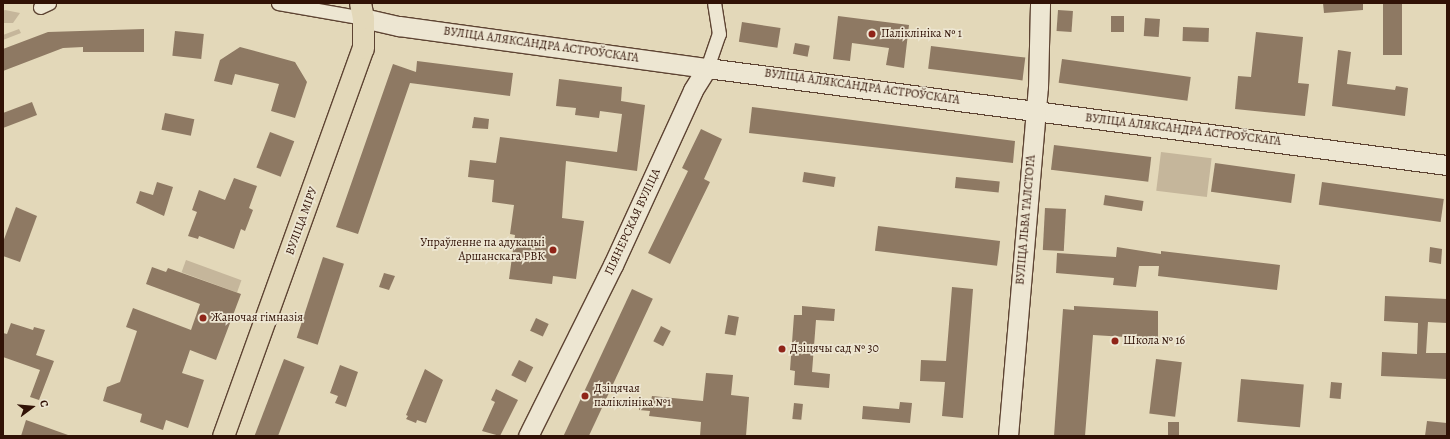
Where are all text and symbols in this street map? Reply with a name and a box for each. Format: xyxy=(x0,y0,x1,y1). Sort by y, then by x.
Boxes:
street label: ВУЛІЦА АЛЯКСАНДРА АСТРОЎСКАГА xyxy=(442,24,640,66)
place label: Паліклініка № 1 xyxy=(881,27,962,41)
marker: Паліклініка № 1 xyxy=(866,28,878,40)
street label: ВУЛІЦА АЛЯКСАНДРА АСТРОЎСКАГА xyxy=(763,66,961,108)
street label: ВУЛІЦА АЛЯКСАНДРА АСТРОЎСКАГА xyxy=(1084,111,1282,149)
street label: ВУЛІЦА ЛЬВА ТАЛСТОГА xyxy=(1013,154,1039,286)
street label: ПІЯНЕРСКАЯ ВУЛІЦА xyxy=(602,166,664,278)
street label: ВУЛІЦА МІРУ xyxy=(283,185,321,257)
place label: Упраўленне па адукацыі Аршанскага РВК xyxy=(420,236,545,264)
marker: Упраўленне па адукацыі Аршанскага РВК xyxy=(548,245,558,255)
place label: Жаночая гімназія xyxy=(211,311,303,325)
marker: Жаночая гімназія xyxy=(198,313,208,323)
place label: Школа № 16 xyxy=(1123,334,1185,348)
marker: Школа № 16 xyxy=(1110,336,1120,346)
place label: Дзіцячы сад № 30 xyxy=(790,342,879,356)
marker: Дзіцячы сад № 30 xyxy=(777,344,787,354)
place label: Дзіцячая паліклініка №1 xyxy=(594,382,671,410)
north arrow xyxy=(12,387,52,427)
marker: Дзіцячая паліклініка №1 xyxy=(579,390,591,402)
text: С xyxy=(36,398,52,409)

